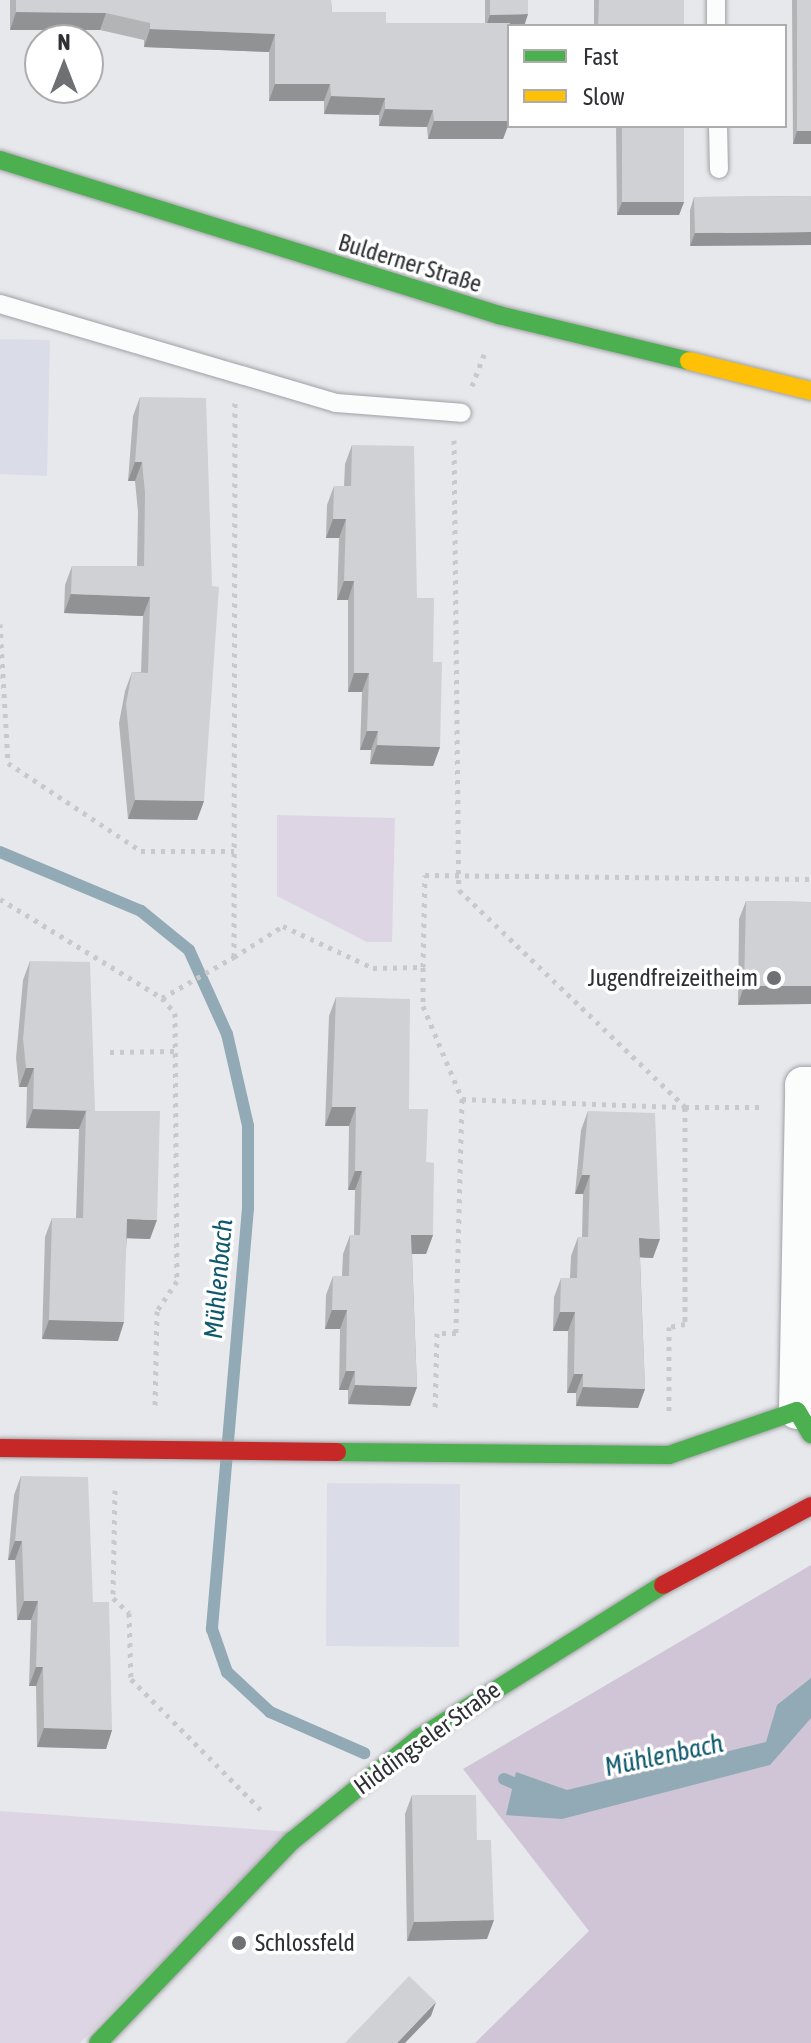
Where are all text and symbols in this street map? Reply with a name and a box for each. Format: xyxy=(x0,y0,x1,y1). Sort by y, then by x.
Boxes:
north arrow xyxy=(24,24,104,104)
legend xyxy=(507,24,787,128)
text: N xyxy=(58,29,70,55)
text: Fast xyxy=(583,43,619,70)
text: Slow xyxy=(583,83,625,110)
street label: Bulderner Straße xyxy=(335,228,485,298)
place label: Jugendfreizeitheim xyxy=(588,964,758,992)
marker: Jugendfreizeitheim xyxy=(765,969,783,987)
water label: Mühlenbach xyxy=(198,1218,240,1340)
street label: Hiddingseler Straße xyxy=(348,1675,506,1801)
water label: Mühlenbach xyxy=(602,1728,726,1784)
place label: Schlossfeld xyxy=(255,1929,355,1957)
marker: Schlossfeld xyxy=(230,1934,248,1952)

